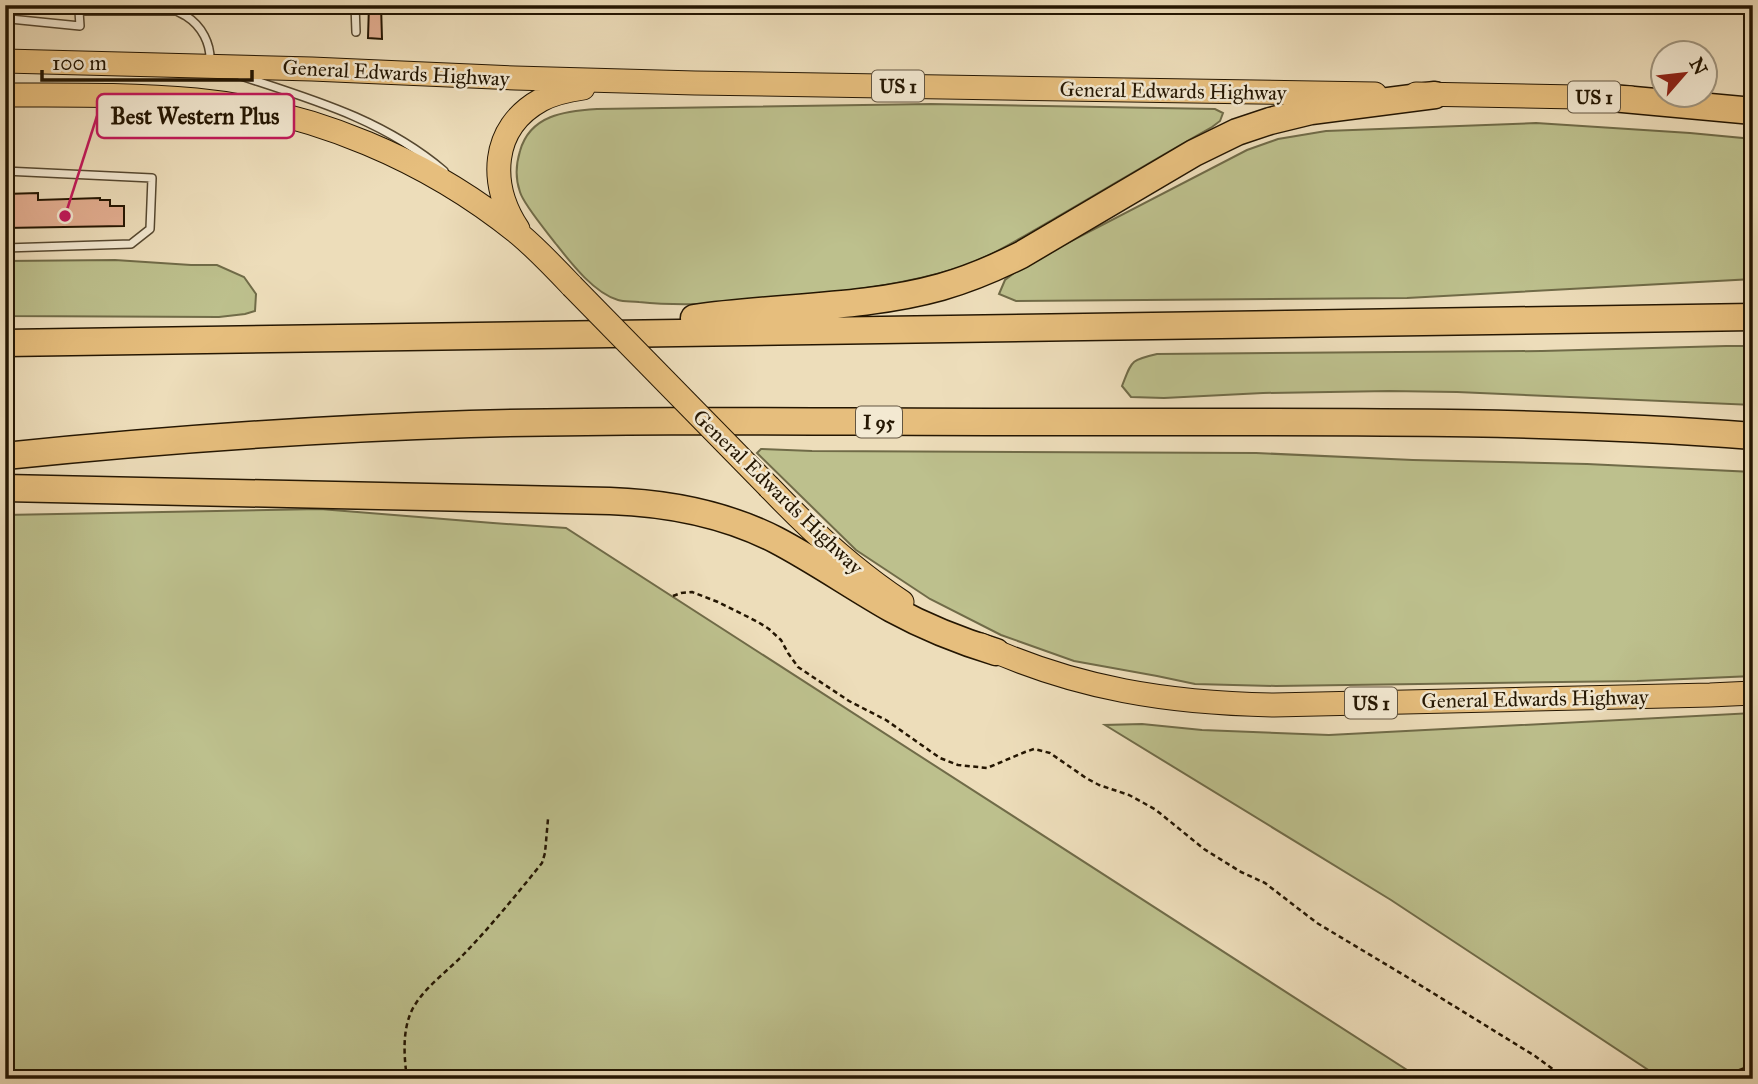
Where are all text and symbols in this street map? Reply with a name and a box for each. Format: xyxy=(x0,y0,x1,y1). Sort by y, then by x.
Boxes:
scale bar xyxy=(42,38,252,82)
north arrow xyxy=(1650,38,1720,108)
text: 100 m xyxy=(52,50,107,76)
street label: General Edwards Highway xyxy=(282,54,511,92)
text: N xyxy=(1685,54,1713,79)
road number: US 1 xyxy=(872,71,924,102)
street label: General Edwards Highway xyxy=(1059,76,1288,106)
road number: US 1 xyxy=(1568,82,1620,113)
callout: Best Western Plus xyxy=(97,94,294,138)
text: Best Western Plus xyxy=(111,102,280,130)
street label: General Edwards Highway xyxy=(687,404,870,581)
road number: I 95 xyxy=(856,406,902,438)
street label: General Edwards Highway xyxy=(1421,684,1650,714)
road number: US 1 xyxy=(1345,688,1397,718)

